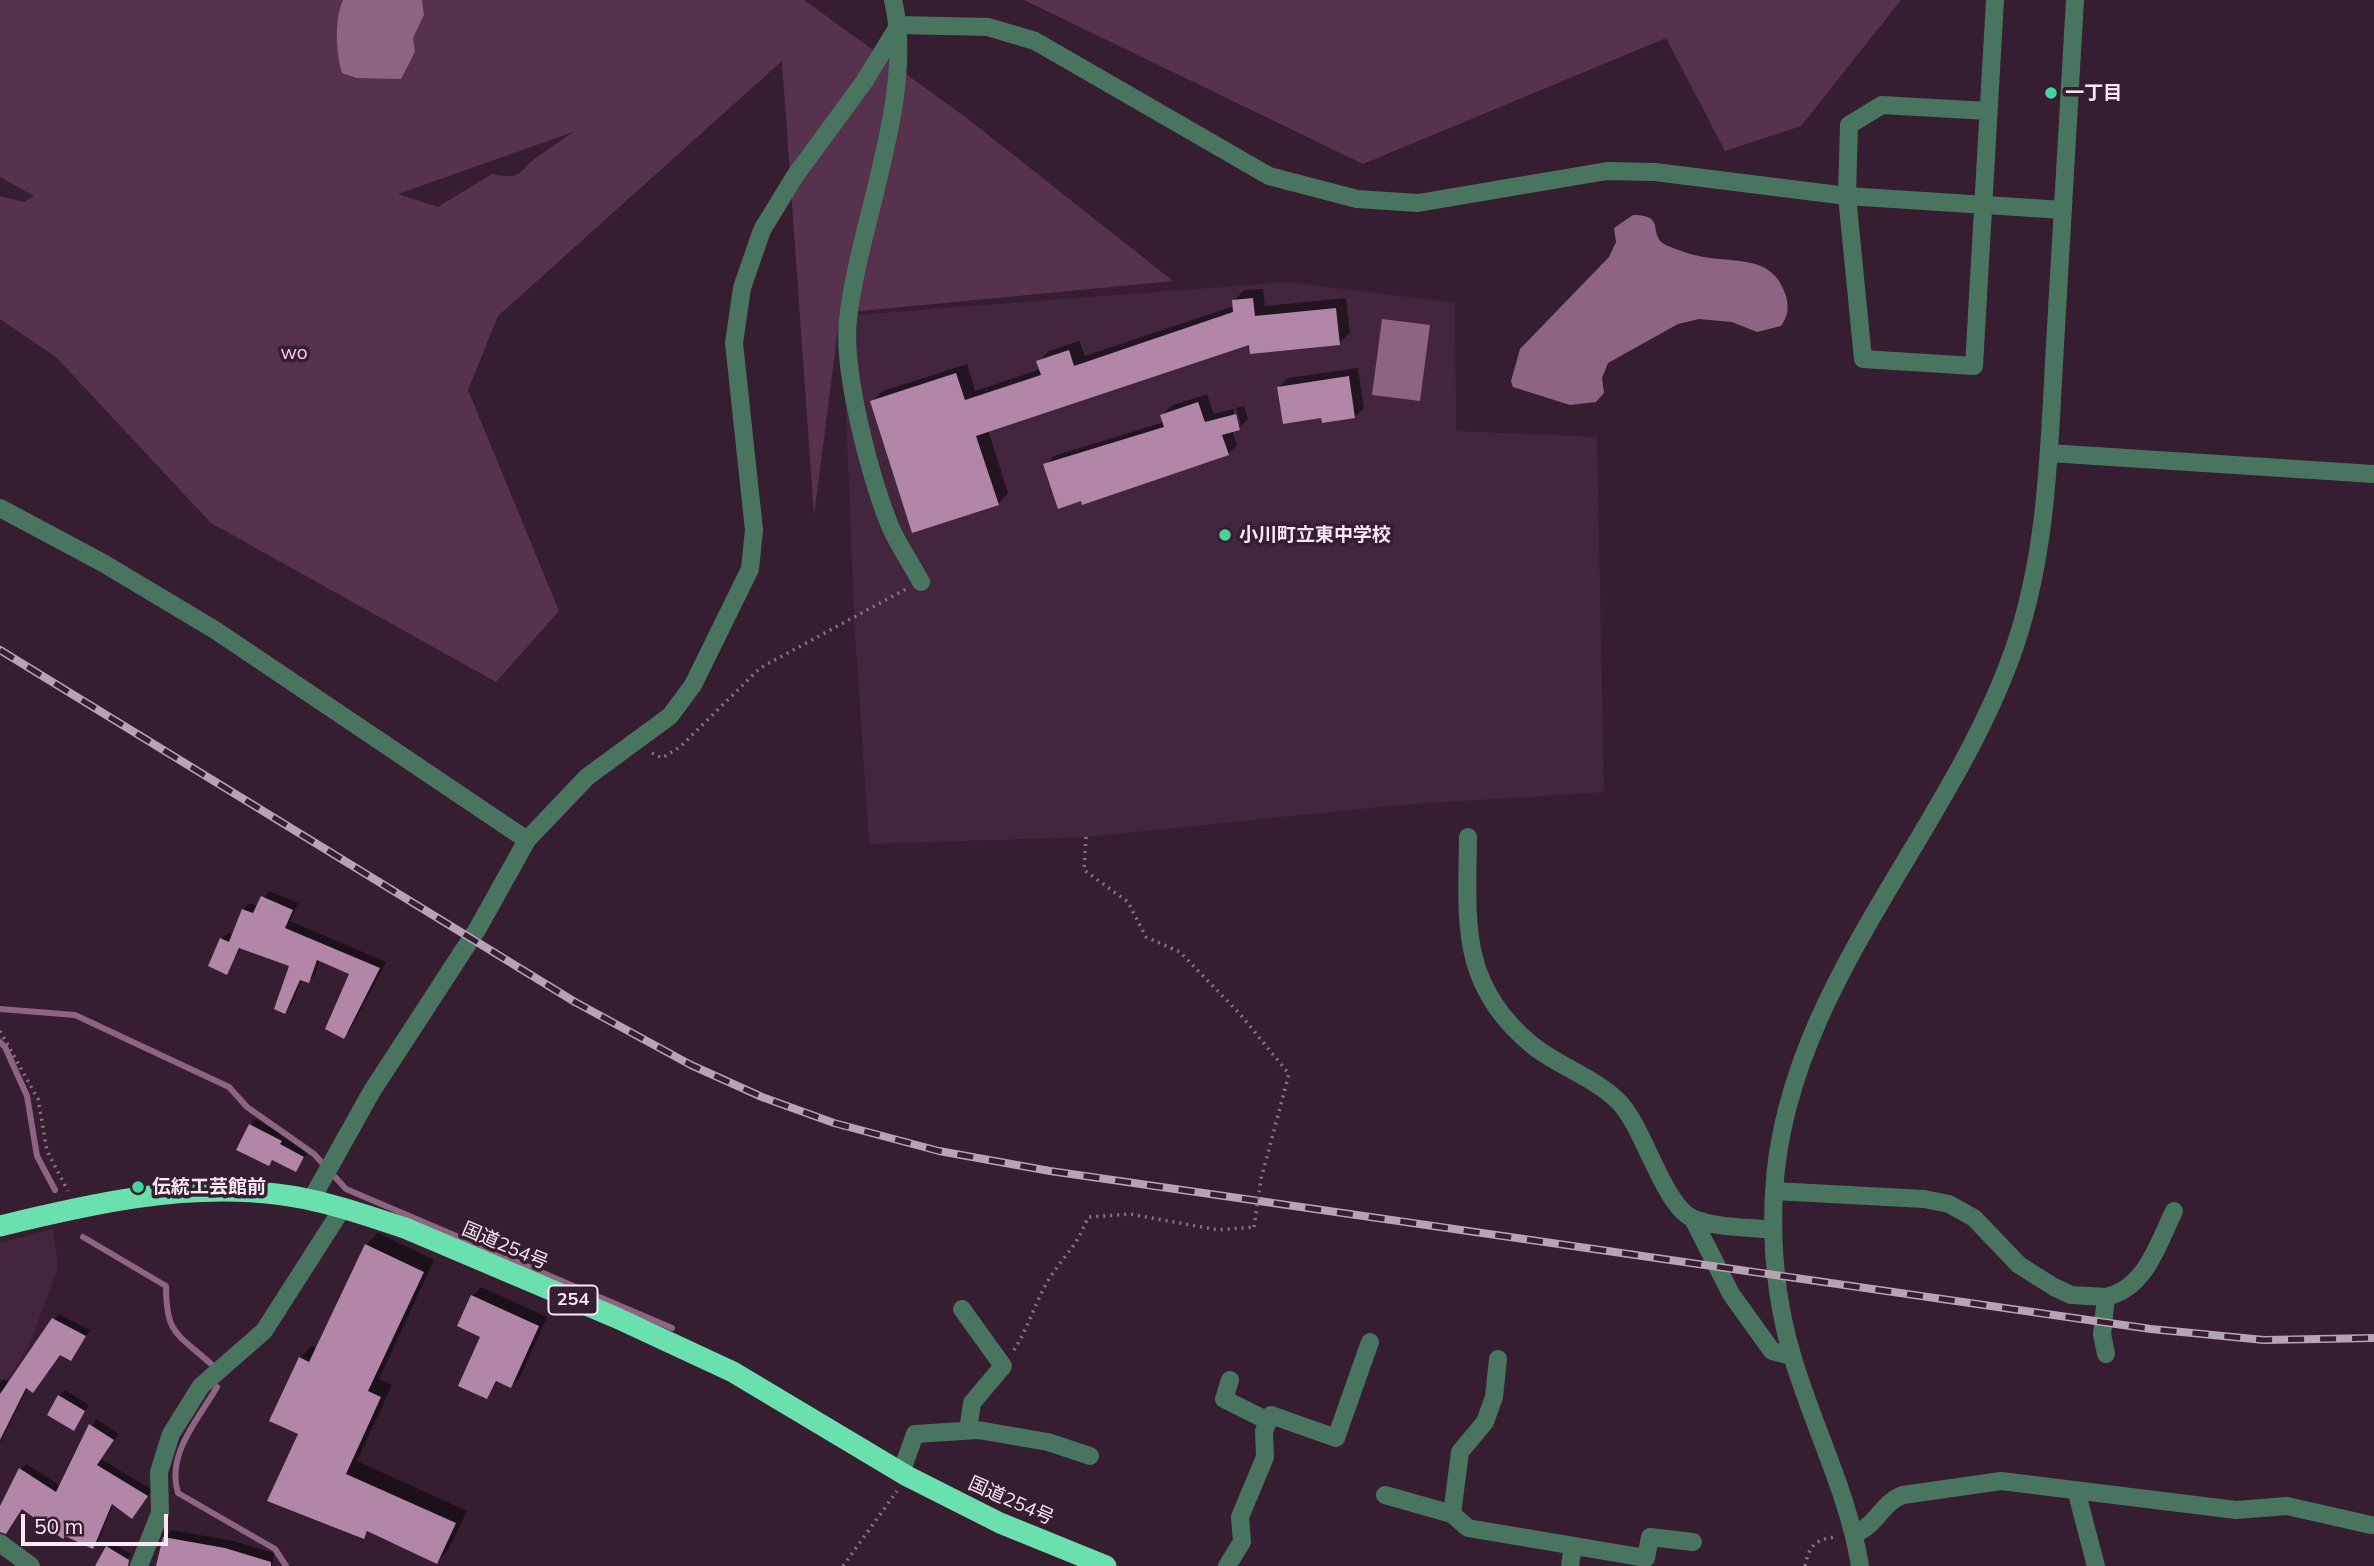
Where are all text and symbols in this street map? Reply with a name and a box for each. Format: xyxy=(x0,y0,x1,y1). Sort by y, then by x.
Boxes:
place label: 一丁目 xyxy=(2065,82,2122,104)
marker: 一丁目 xyxy=(2043,85,2059,101)
park label: wo xyxy=(280,342,308,364)
place label: 小川町立東中学校 xyxy=(1239,524,1391,546)
marker: 小川町立東中学校 xyxy=(1217,527,1233,543)
place label: 伝統工芸館前 xyxy=(152,1176,266,1198)
marker: 伝統工芸館前 xyxy=(130,1179,146,1195)
street label: 国道254号 xyxy=(459,1218,551,1274)
road number: 254 xyxy=(548,1286,598,1315)
street label: 国道254号 xyxy=(965,1472,1057,1530)
scale bar xyxy=(24,1500,172,1544)
text: 50 m xyxy=(34,1513,83,1539)

